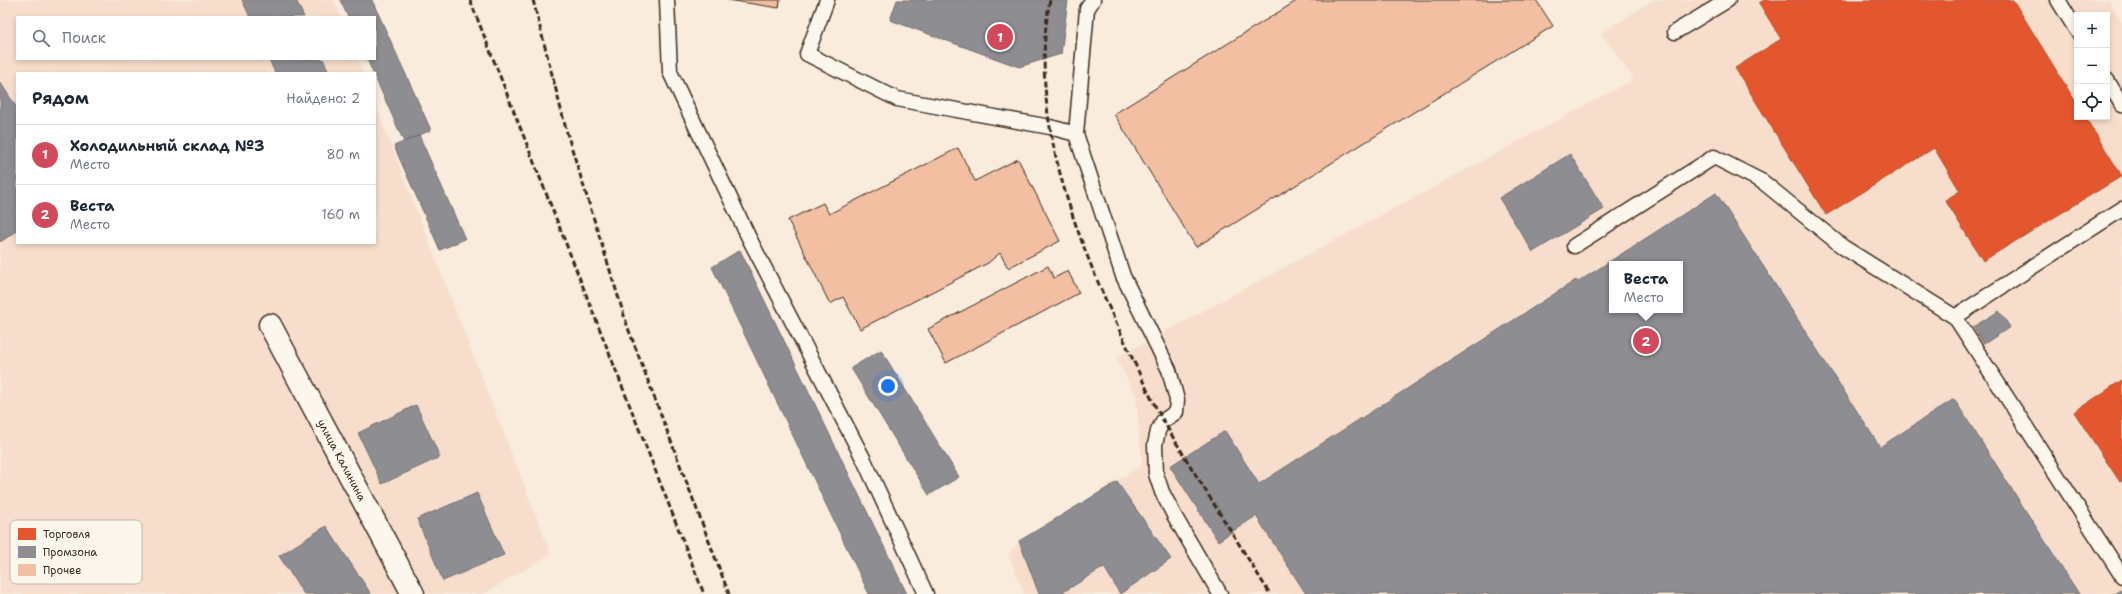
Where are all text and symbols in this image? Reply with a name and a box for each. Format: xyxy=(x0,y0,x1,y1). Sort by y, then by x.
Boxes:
map controls xyxy=(2074,12,2110,120)
button: + xyxy=(2074,12,2110,48)
search box xyxy=(16,16,376,60)
pin: 1 xyxy=(987,22,1013,52)
icon: search xyxy=(30,27,52,49)
text: Поиск xyxy=(62,28,106,48)
button: − xyxy=(2074,48,2110,84)
button: locate xyxy=(2074,84,2110,120)
text: Рядом xyxy=(32,87,89,109)
text: Найдено: 2 xyxy=(286,90,360,107)
text: Холодильный склад №3 xyxy=(70,136,264,156)
text: 1 xyxy=(42,146,48,163)
text: 80 m xyxy=(326,146,360,163)
text: Место xyxy=(70,156,110,173)
text: Веста xyxy=(70,196,114,216)
text: 2 xyxy=(40,206,50,223)
text: 160 m xyxy=(322,206,360,223)
text: Место xyxy=(70,216,110,233)
popup xyxy=(1609,261,1683,313)
text: Веста xyxy=(1624,269,1668,289)
text: Место xyxy=(1624,289,1664,306)
pin: 2 xyxy=(1633,326,1659,356)
your location xyxy=(878,376,898,396)
street label: улица Калинина xyxy=(314,417,370,504)
legend xyxy=(10,520,142,584)
text: Торговля xyxy=(43,527,90,542)
text: Промзона xyxy=(43,545,97,560)
text: Прочее xyxy=(43,563,81,578)

